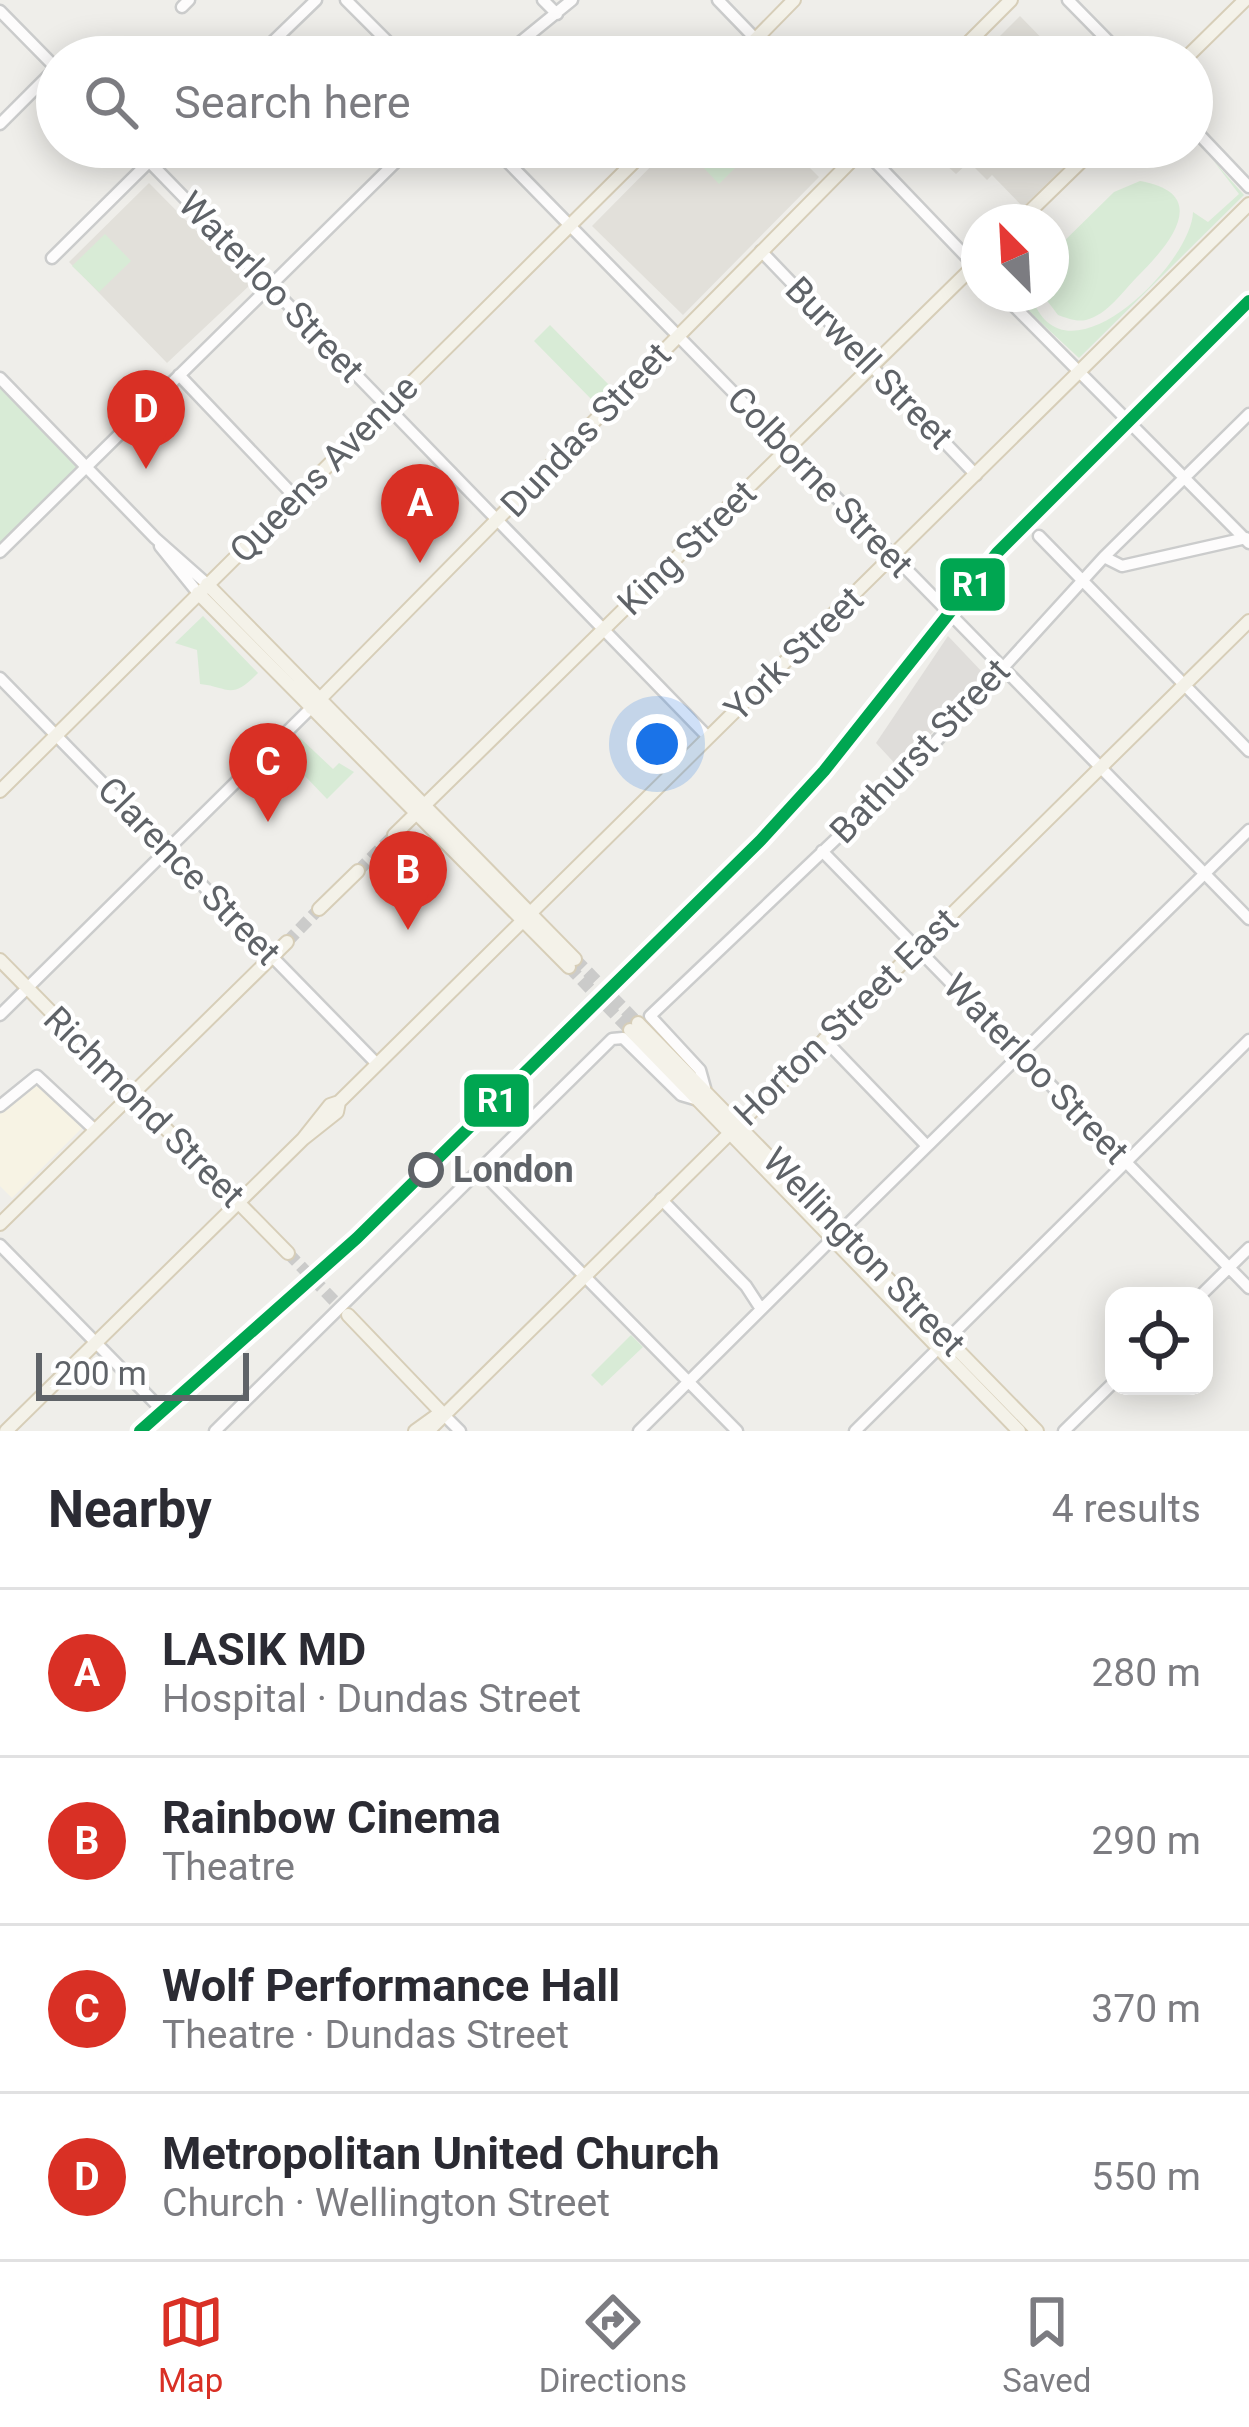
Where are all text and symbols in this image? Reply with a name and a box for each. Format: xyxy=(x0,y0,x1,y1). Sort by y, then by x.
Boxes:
search box xyxy=(36,36,1213,168)
icon: search xyxy=(78,69,144,135)
text: Search here xyxy=(174,76,411,129)
street label: Waterloo Street xyxy=(170,183,372,391)
north arrow xyxy=(961,204,1069,312)
street label: Burwell Street xyxy=(777,268,961,458)
street label: Dundas Street xyxy=(492,334,680,526)
street label: Queens Avenue xyxy=(221,366,427,572)
pin: D xyxy=(107,370,185,469)
street label: Colborne Street xyxy=(719,378,921,586)
pin: A xyxy=(381,464,459,563)
street label: King Street xyxy=(609,472,765,624)
line badge: R1 xyxy=(938,556,1007,613)
text: R1 xyxy=(952,565,992,604)
street label: York Street xyxy=(716,578,872,730)
street label: Bathurst Street xyxy=(822,650,1018,852)
your location xyxy=(627,714,687,774)
pin: C xyxy=(229,723,307,822)
street label: Clarence Street xyxy=(89,768,289,974)
pin: B xyxy=(369,831,447,930)
street label: Horton Street East xyxy=(726,900,966,1134)
street label: Waterloo Street xyxy=(935,965,1137,1173)
street label: Richmond Street xyxy=(35,998,253,1216)
line badge: R1 xyxy=(462,1072,531,1129)
text: R1 xyxy=(477,1081,517,1120)
street label: Wellington Street xyxy=(754,1139,974,1365)
place label: London xyxy=(453,1149,574,1191)
marker: London xyxy=(410,1154,442,1186)
map controls xyxy=(1105,1287,1213,1395)
button: locate xyxy=(1105,1287,1213,1395)
scale bar xyxy=(36,1347,249,1400)
text: 200 m xyxy=(54,1354,147,1393)
text: Nearby xyxy=(48,1480,212,1539)
text: 4 results xyxy=(1052,1486,1201,1532)
text: LASIK MD xyxy=(162,1623,366,1676)
text: A xyxy=(74,1650,100,1696)
text: 280 m xyxy=(1091,1650,1201,1696)
text: Hospital · Dundas Street xyxy=(162,1676,581,1722)
text: Rainbow Cinema xyxy=(162,1791,501,1844)
text: B xyxy=(75,1818,99,1864)
text: 290 m xyxy=(1091,1818,1201,1864)
text: Theatre xyxy=(162,1844,295,1890)
text: Wolf Performance Hall xyxy=(162,1959,620,2012)
text: C xyxy=(74,1986,100,2032)
text: 370 m xyxy=(1091,1986,1201,2032)
text: Theatre · Dundas Street xyxy=(162,2012,569,2058)
text: Metropolitan United Church xyxy=(162,2127,720,2180)
text: D xyxy=(74,2154,100,2200)
text: 550 m xyxy=(1091,2154,1201,2200)
text: Church · Wellington Street xyxy=(162,2180,610,2226)
tab: Map xyxy=(158,2289,224,2400)
tab: Directions xyxy=(539,2289,687,2400)
tab: Saved xyxy=(1002,2289,1091,2400)

